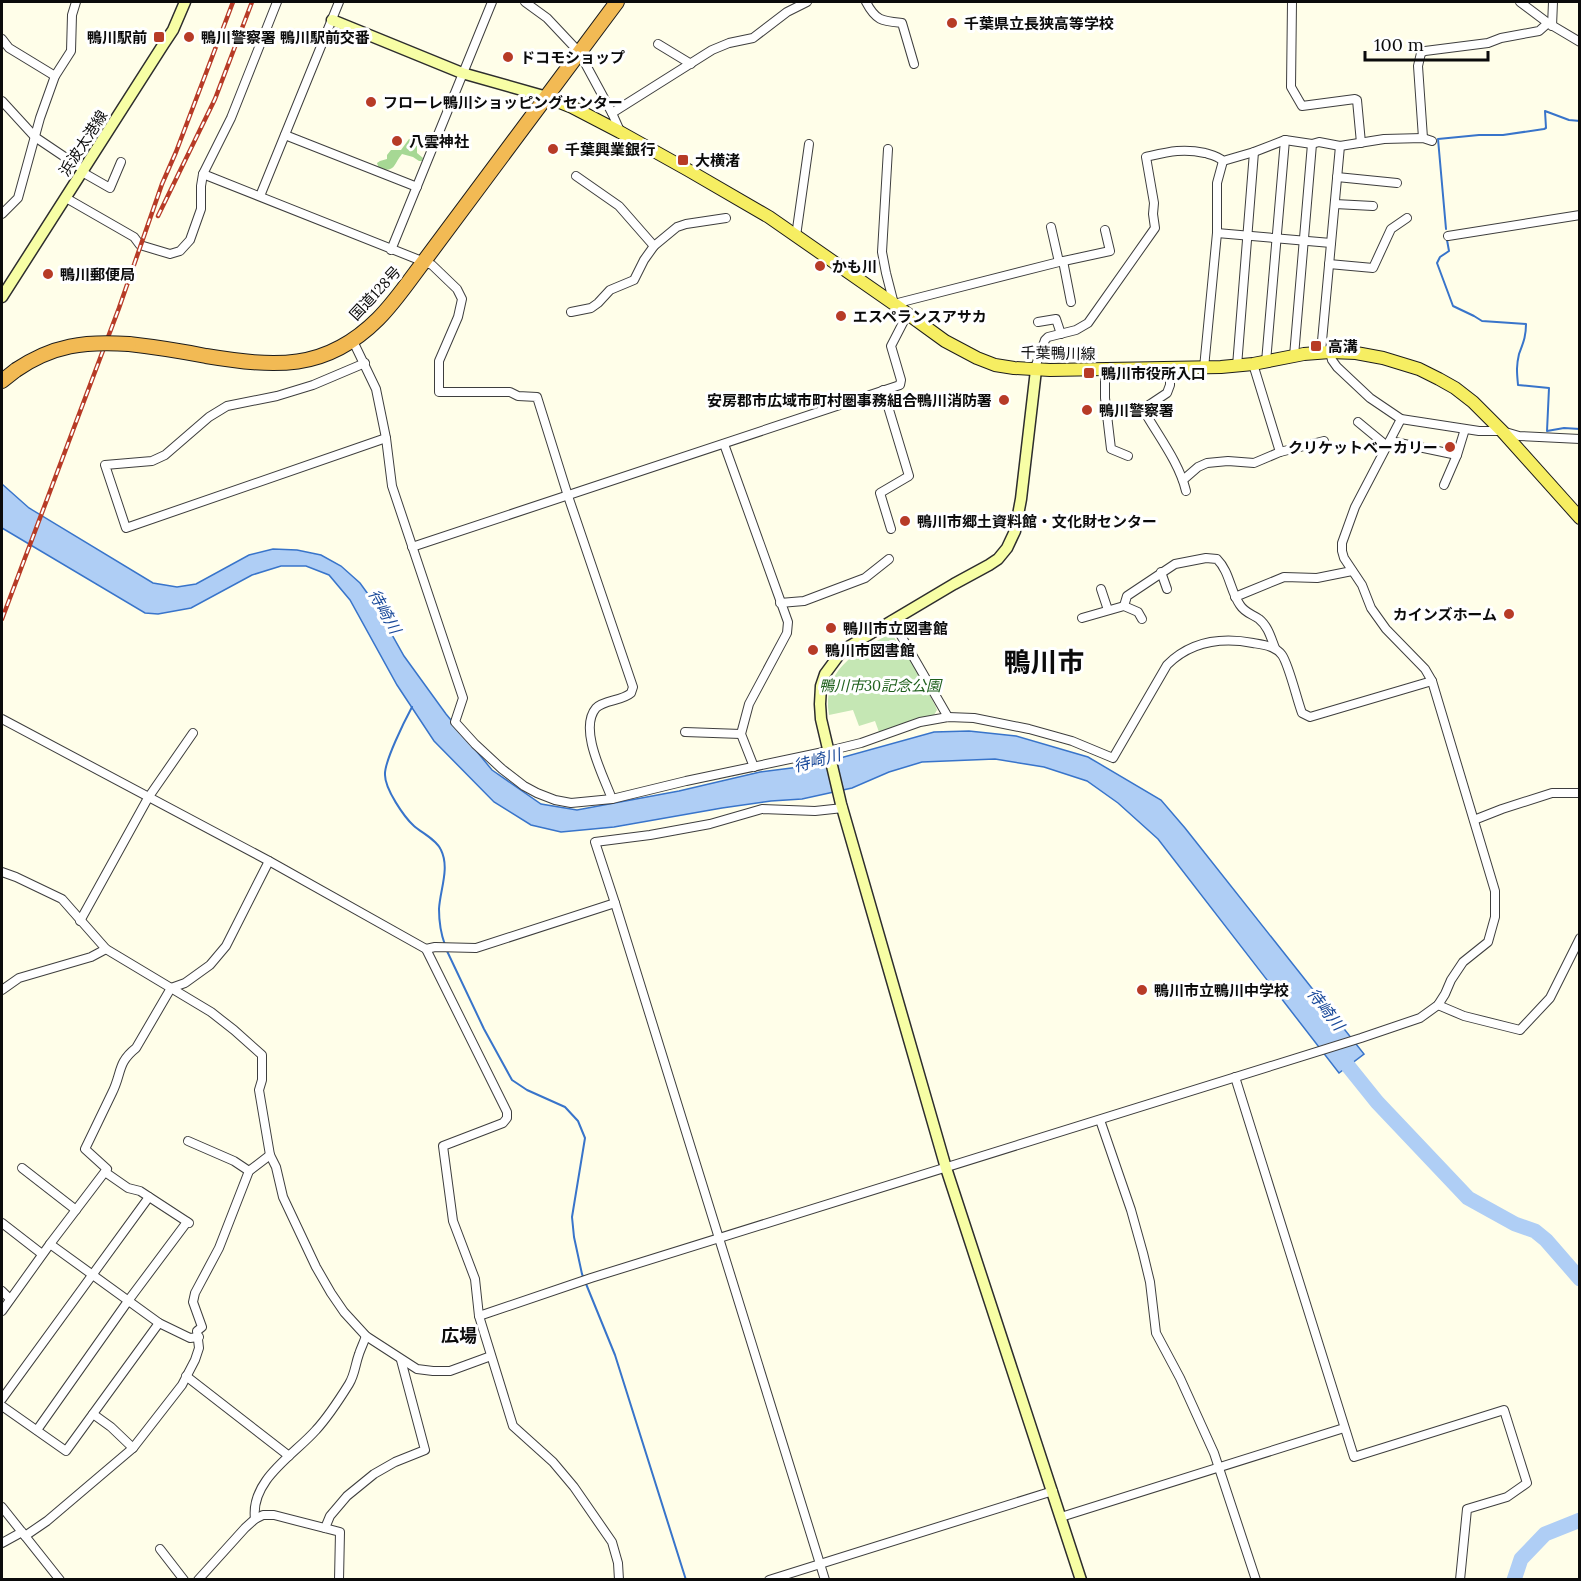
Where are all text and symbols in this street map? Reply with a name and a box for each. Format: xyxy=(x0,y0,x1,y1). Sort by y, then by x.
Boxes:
place label: 千葉県立長狭高等学校 xyxy=(964,14,1114,33)
marker: 千葉県立長狭高等学校 xyxy=(945,16,959,30)
scale bar xyxy=(1365,24,1488,62)
place label: 鴨川駅前 xyxy=(87,28,147,47)
place label: 鴨川警察署 鴨川駅前交番 xyxy=(201,28,370,47)
marker: 鴨川駅前 xyxy=(152,30,166,44)
marker: 鴨川警察署 鴨川駅前交番 xyxy=(182,30,196,44)
text: 100 m xyxy=(1374,33,1424,56)
place label: ドコモショップ xyxy=(520,48,625,67)
marker: ドコモショップ xyxy=(501,50,515,64)
place label: フローレ鴨川ショッピングセンター xyxy=(383,93,623,112)
marker: フローレ鴨川ショッピングセンター xyxy=(364,95,378,109)
street label: 浜波太港線 xyxy=(55,106,111,180)
place label: 八雲神社 xyxy=(409,132,469,151)
marker: 八雲神社 xyxy=(390,134,404,148)
place label: 千葉興業銀行 xyxy=(565,140,655,159)
marker: 千葉興業銀行 xyxy=(546,142,560,156)
place label: 大横渚 xyxy=(695,151,740,170)
marker: 大横渚 xyxy=(676,153,690,167)
place label: かも川 xyxy=(832,257,877,276)
marker: かも川 xyxy=(813,259,827,273)
street label: 国道128号 xyxy=(345,262,405,324)
place label: 鴨川郵便局 xyxy=(60,265,135,284)
marker: 鴨川郵便局 xyxy=(41,267,55,281)
place label: エスペランスアサカ xyxy=(853,307,987,326)
marker: エスペランスアサカ xyxy=(834,309,848,323)
place label: 高溝 xyxy=(1328,337,1358,356)
marker: 高溝 xyxy=(1309,339,1323,353)
street label: 千葉鴨川線 xyxy=(1020,343,1096,363)
place label: 鴨川市役所入口 xyxy=(1101,364,1206,383)
marker: 鴨川市役所入口 xyxy=(1082,366,1096,380)
place label: 安房郡市広域市町村圏事務組合鴨川消防署 xyxy=(707,391,992,410)
marker: 安房郡市広域市町村圏事務組合鴨川消防署 xyxy=(997,393,1011,407)
place label: 鴨川警察署 xyxy=(1099,401,1174,420)
marker: 鴨川警察署 xyxy=(1080,403,1094,417)
place label: クリケットベーカリー xyxy=(1288,438,1438,457)
marker: クリケットベーカリー xyxy=(1443,440,1457,454)
place label: 鴨川市郷土資料館・文化財センター xyxy=(917,512,1157,531)
marker: 鴨川市郷土資料館・文化財センター xyxy=(898,514,912,528)
water label: 待崎川 xyxy=(365,585,406,639)
place label: カインズホーム xyxy=(1393,605,1497,624)
marker: カインズホーム xyxy=(1502,607,1516,621)
place label: 鴨川市立図書館 xyxy=(843,619,948,638)
marker: 鴨川市立図書館 xyxy=(824,621,838,635)
place label: 鴨川市図書館 xyxy=(825,641,915,660)
marker: 鴨川市図書館 xyxy=(806,643,820,657)
district label: 鴨川市 xyxy=(1004,645,1085,679)
park label: 鴨川市30記念公園 xyxy=(819,676,943,695)
water label: 待崎川 xyxy=(791,744,845,776)
place label: 鴨川市立鴨川中学校 xyxy=(1154,981,1289,1000)
marker: 鴨川市立鴨川中学校 xyxy=(1135,983,1149,997)
water label: 待崎川 xyxy=(1303,984,1350,1036)
district label: 広場 xyxy=(441,1324,477,1347)

